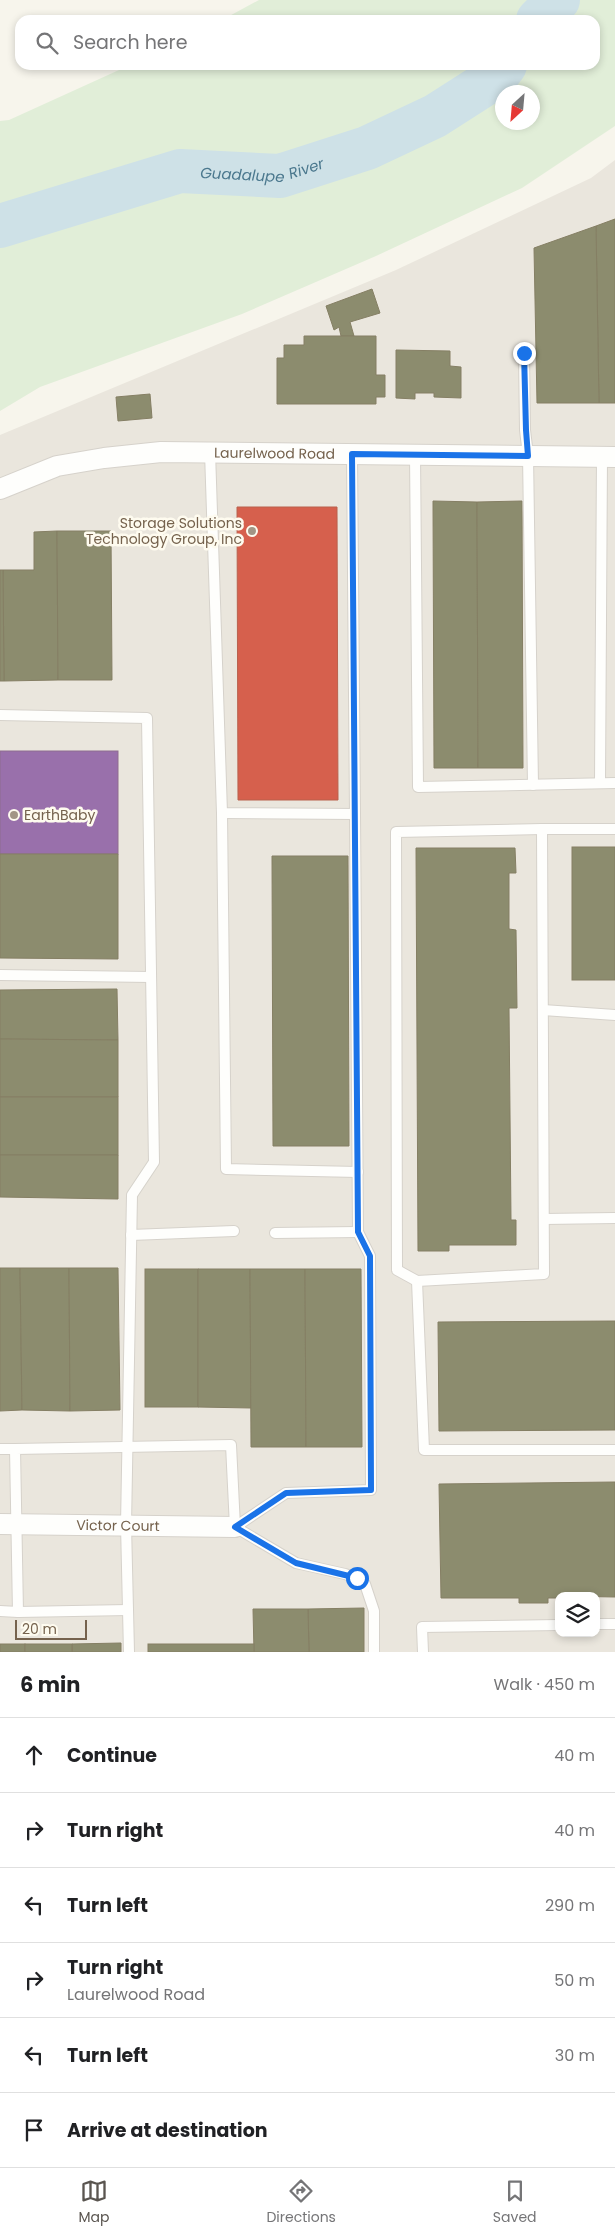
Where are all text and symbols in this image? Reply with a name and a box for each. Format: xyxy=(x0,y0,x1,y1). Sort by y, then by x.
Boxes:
search box xyxy=(15,15,600,70)
icon: search xyxy=(33,29,61,57)
text: Search here xyxy=(73,29,187,56)
north arrow xyxy=(495,85,540,130)
water label: Guadalupe River xyxy=(200,152,327,187)
route end xyxy=(513,342,536,365)
street label: Laurelwood Road xyxy=(214,443,335,464)
place label: Storage Solutions Technology Group, Inc xyxy=(86,513,242,549)
marker: Storage Solutions Technology Group, Inc xyxy=(246,525,258,537)
place label: EarthBaby xyxy=(24,805,95,825)
marker: EarthBaby xyxy=(8,809,20,821)
street label: Victor Court xyxy=(76,1515,160,1536)
route start xyxy=(346,1567,369,1590)
map controls xyxy=(555,1592,600,1637)
button: layers xyxy=(555,1592,600,1637)
scale bar xyxy=(15,1617,88,1640)
text: 20 m xyxy=(22,1619,57,1639)
text: 6 min xyxy=(20,1670,80,1699)
text: Walk · 450 m xyxy=(494,1673,595,1696)
icon: ahead xyxy=(20,1741,48,1769)
text: Continue xyxy=(67,1742,157,1769)
text: 40 m xyxy=(554,1744,595,1767)
icon: right xyxy=(20,1816,48,1844)
text: Turn right xyxy=(67,1817,163,1844)
text: 40 m xyxy=(554,1819,595,1842)
icon: left xyxy=(20,1891,48,1919)
text: Turn left xyxy=(67,1892,148,1919)
text: 290 m xyxy=(545,1894,595,1917)
text: Turn right xyxy=(67,1954,163,1981)
icon: right xyxy=(20,1966,48,1994)
text: 50 m xyxy=(554,1969,595,1992)
text: Laurelwood Road xyxy=(67,1983,205,2006)
icon: left xyxy=(20,2041,48,2069)
text: Turn left xyxy=(67,2042,148,2069)
text: 30 m xyxy=(555,2044,595,2067)
icon: arrive xyxy=(20,2116,48,2144)
text: Arrive at destination xyxy=(67,2117,268,2144)
tab: Map xyxy=(78,2177,109,2228)
tab: Directions xyxy=(266,2177,336,2228)
tab: Saved xyxy=(493,2177,537,2228)

